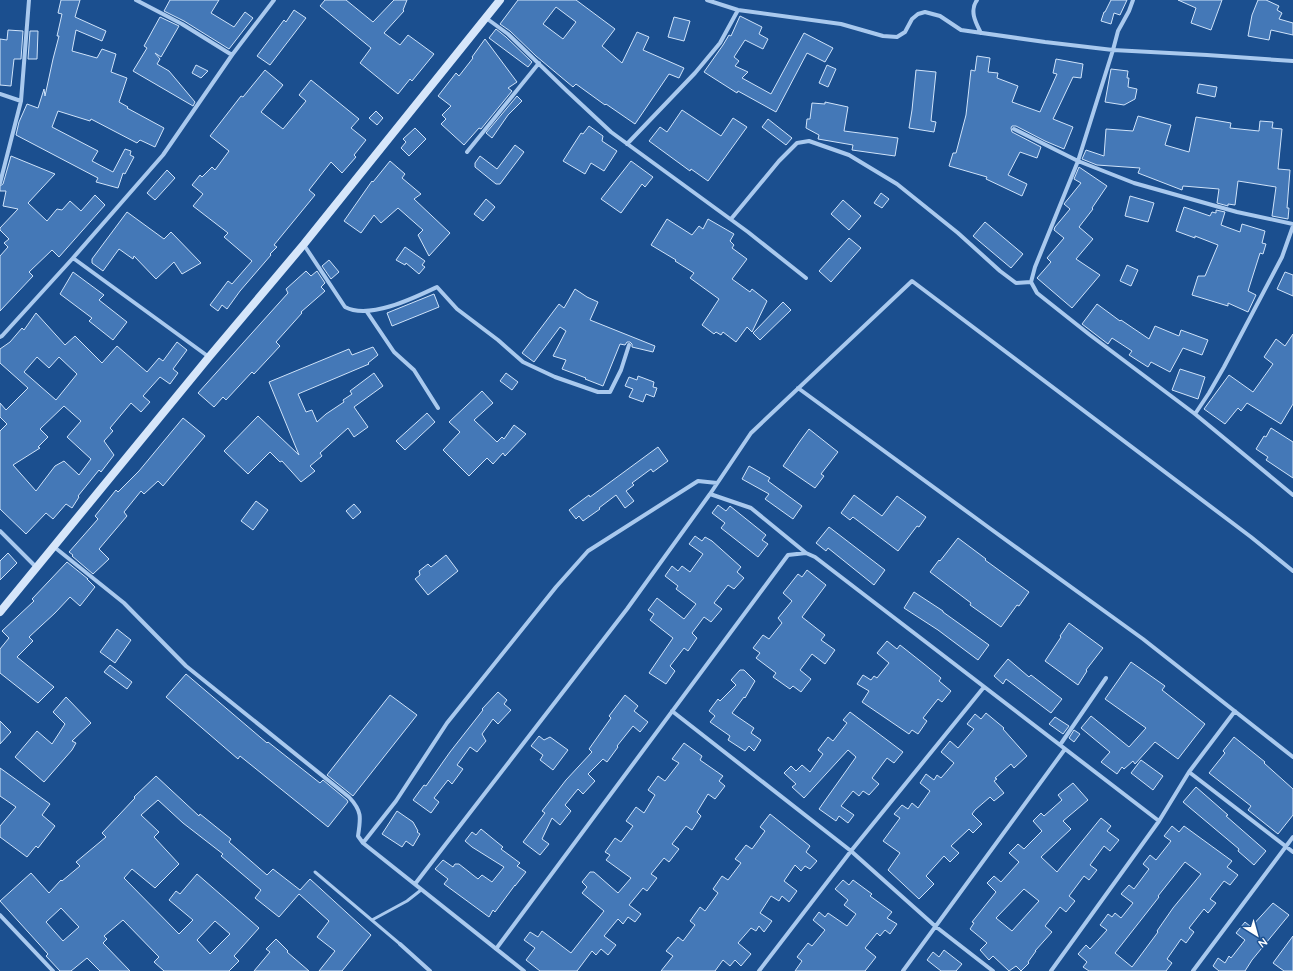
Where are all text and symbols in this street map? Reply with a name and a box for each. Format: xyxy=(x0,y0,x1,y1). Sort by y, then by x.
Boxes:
north arrow xyxy=(1237,915,1277,955)
text: N xyxy=(1256,935,1270,951)

